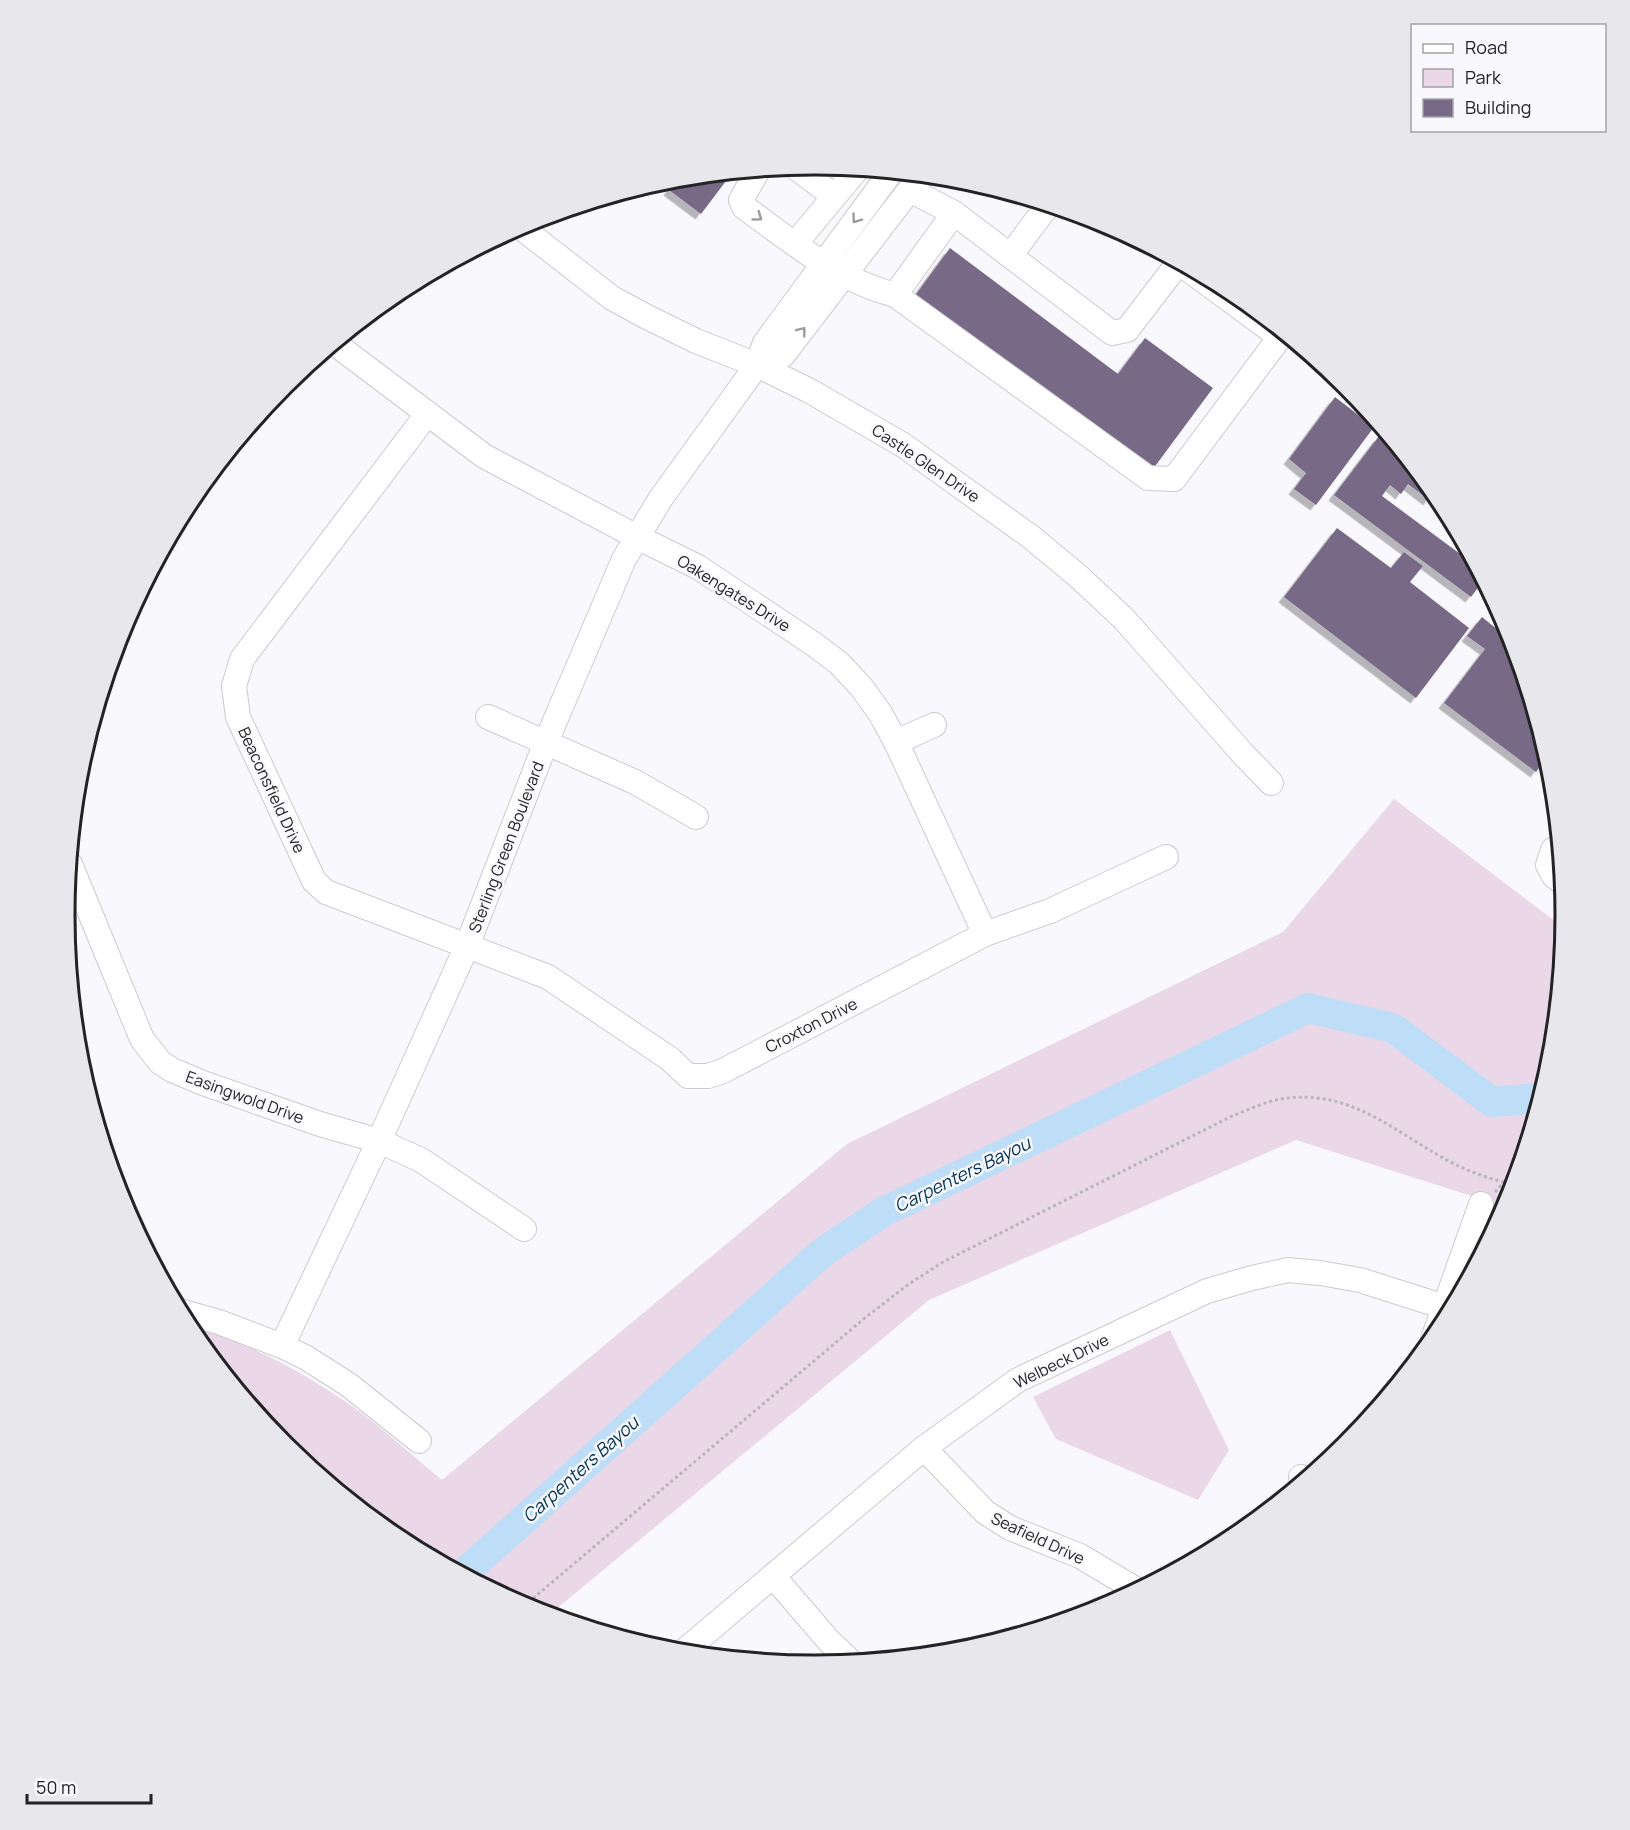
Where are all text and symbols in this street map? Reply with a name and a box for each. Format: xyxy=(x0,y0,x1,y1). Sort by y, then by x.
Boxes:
legend xyxy=(1411,24,1606,132)
text: Road xyxy=(1465,35,1508,59)
text: Park xyxy=(1465,65,1502,89)
text: Building xyxy=(1465,95,1531,119)
one-way arrow xyxy=(751,210,762,221)
one-way arrow xyxy=(852,213,863,224)
one-way arrow xyxy=(795,326,806,337)
street label: Castle Glen Drive xyxy=(868,419,984,507)
street label: Oakengates Drive xyxy=(673,549,795,637)
street label: Beaconsfield Drive xyxy=(233,723,311,857)
street label: Sterling Green Boulevard xyxy=(463,758,549,936)
street label: Croxton Drive xyxy=(761,992,861,1058)
street label: Easingwold Drive xyxy=(183,1065,307,1129)
water label: Carpenters Bayou xyxy=(890,1130,1035,1217)
street label: Welbeck Drive xyxy=(1010,1328,1112,1394)
water label: Carpenters Bayou xyxy=(517,1410,644,1528)
street label: Seafield Drive xyxy=(988,1507,1088,1569)
scale bar xyxy=(27,1767,152,1805)
text: 50 m xyxy=(36,1775,76,1799)

